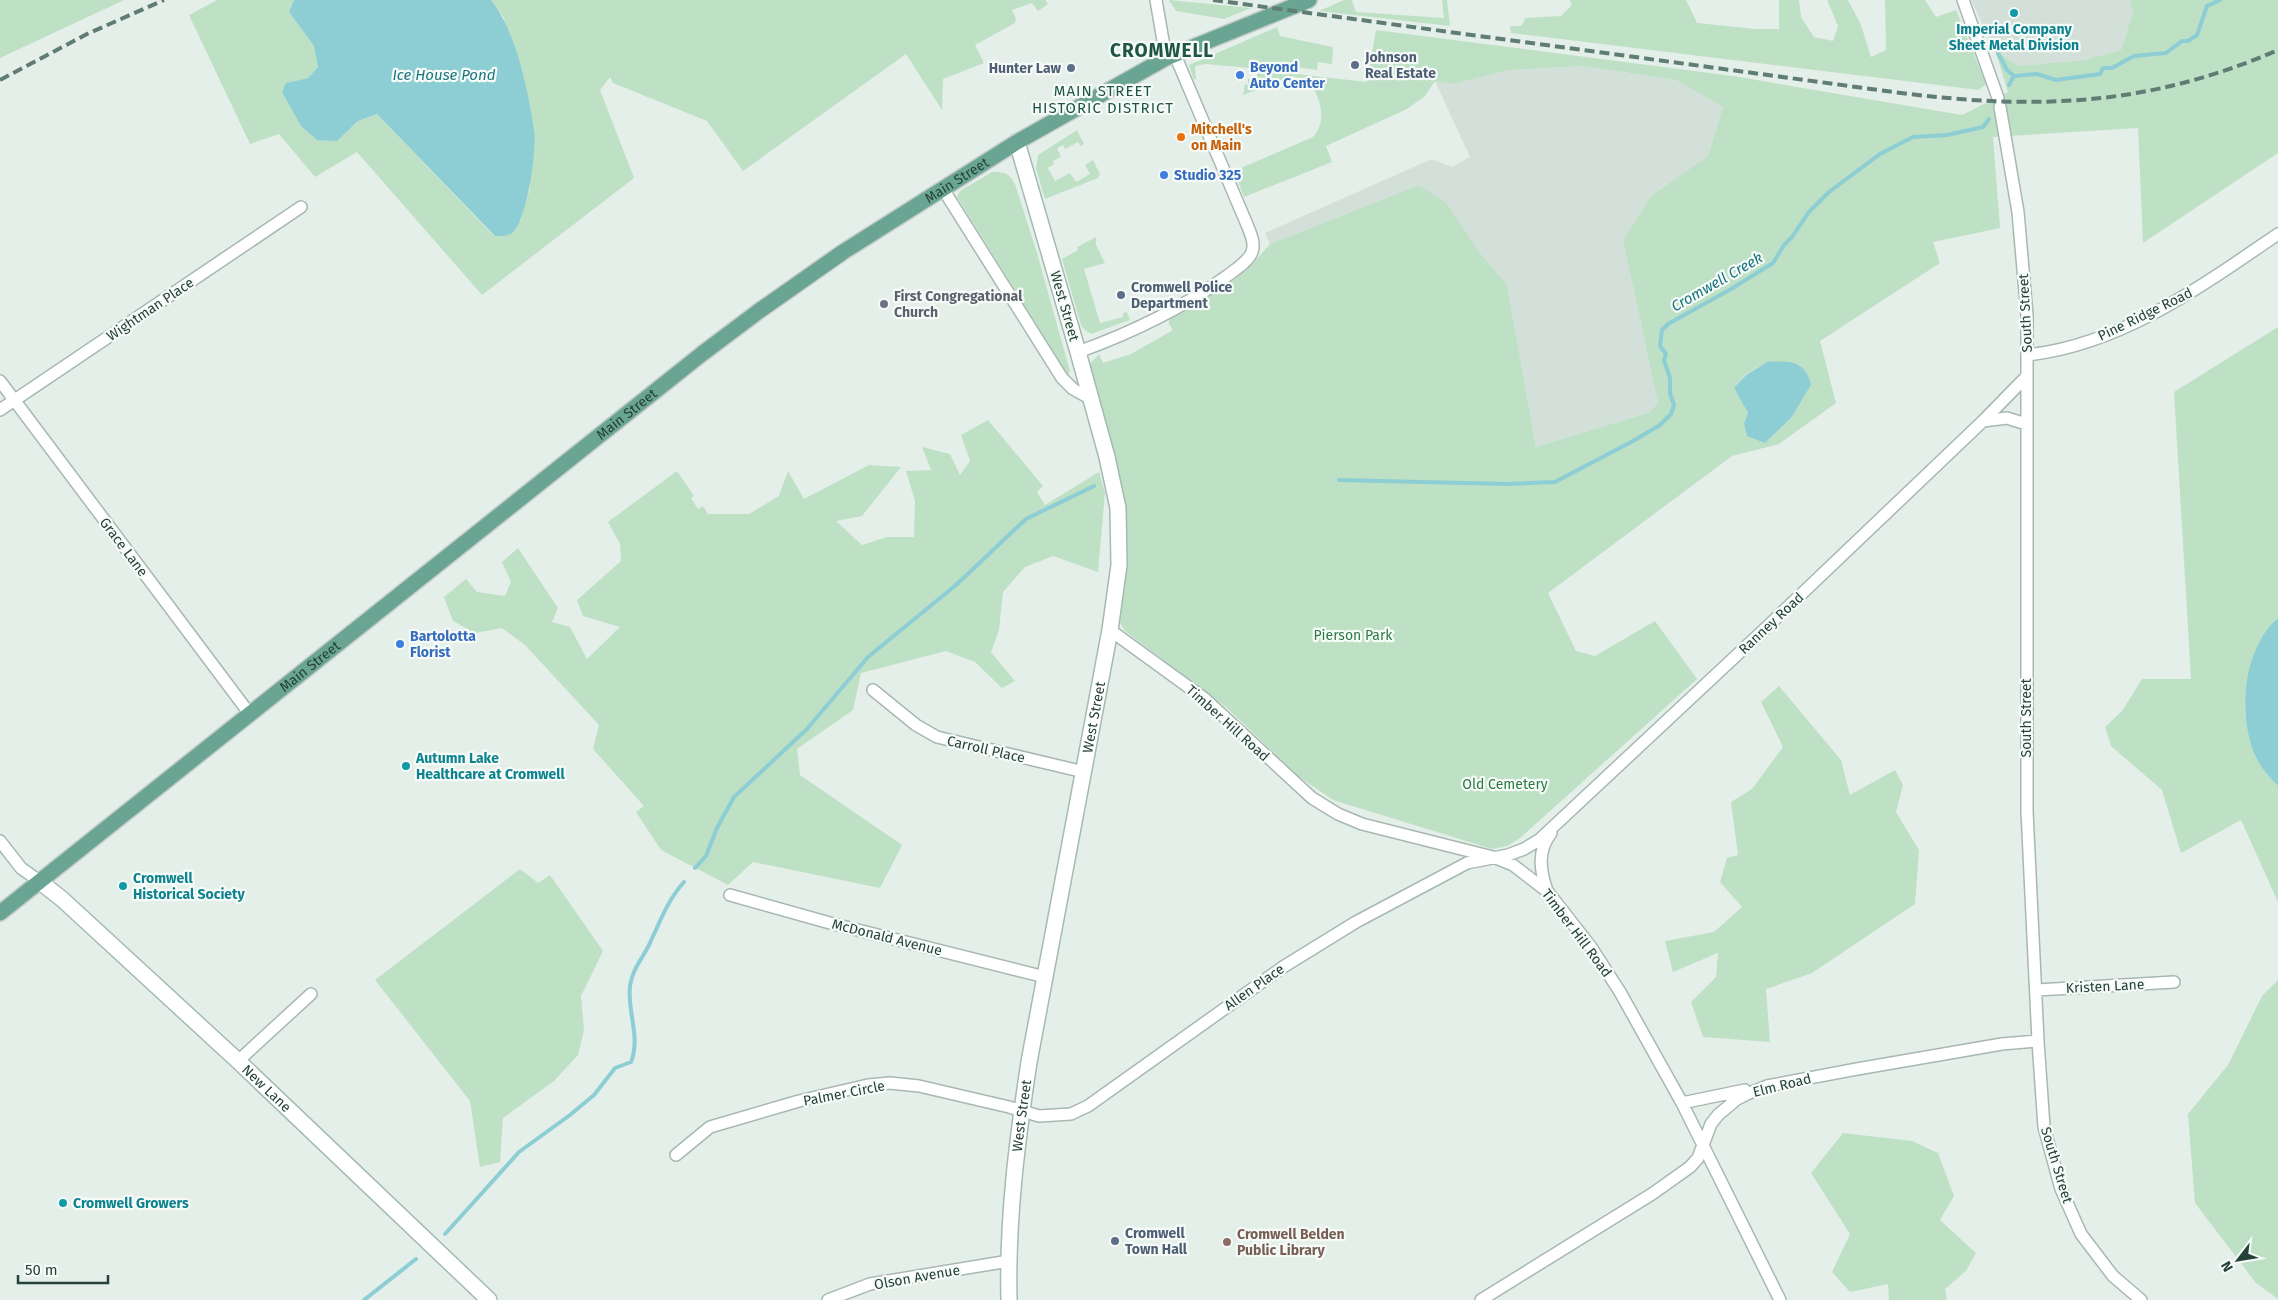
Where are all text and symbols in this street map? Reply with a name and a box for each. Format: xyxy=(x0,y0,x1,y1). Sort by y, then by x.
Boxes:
marker: Imperial Company Sheet Metal Division xyxy=(2008,7,2020,19)
place label: Imperial Company Sheet Metal Division xyxy=(1949,21,2079,54)
district label: CROMWELL xyxy=(1110,39,1214,62)
place label: Johnson Real Estate xyxy=(1364,49,1436,82)
place label: Beyond Auto Center xyxy=(1249,59,1325,92)
marker: Johnson Real Estate xyxy=(1349,59,1361,71)
place label: Hunter Law xyxy=(989,60,1062,77)
marker: Hunter Law xyxy=(1065,62,1077,74)
water label: Ice House Pond xyxy=(392,66,496,84)
marker: Beyond Auto Center xyxy=(1234,69,1246,81)
district label: MAIN STREET HISTORIC DISTRICT xyxy=(1032,82,1174,117)
place label: Mitchell's on Main xyxy=(1191,121,1252,154)
marker: Mitchell's on Main xyxy=(1175,131,1187,143)
street label: Main Street xyxy=(922,153,993,207)
place label: Studio 325 xyxy=(1174,167,1242,184)
marker: Studio 325 xyxy=(1158,169,1170,181)
water label: Cromwell Creek xyxy=(1668,249,1766,315)
street label: West Street xyxy=(1046,269,1083,344)
street label: South Street xyxy=(2015,272,2036,353)
street label: Wightman Place xyxy=(104,274,197,345)
place label: Cromwell Police Department xyxy=(1131,279,1233,312)
street label: Pine Ridge Road xyxy=(2095,284,2195,345)
place label: First Congregational Church xyxy=(894,288,1023,321)
marker: Cromwell Police Department xyxy=(1115,289,1127,301)
marker: First Congregational Church xyxy=(878,298,890,310)
street label: Main Street xyxy=(593,385,661,444)
street label: Grace Lane xyxy=(96,514,151,580)
street label: Ranney Road xyxy=(1735,589,1807,658)
park label: Pierson Park xyxy=(1313,627,1393,644)
place label: Bartolotta Florist xyxy=(410,628,476,661)
street label: Main Street xyxy=(276,637,344,696)
marker: Bartolotta Florist xyxy=(394,638,406,650)
street label: South Street xyxy=(2018,678,2035,757)
street label: West Street xyxy=(1079,679,1109,754)
street label: Timber Hill Road xyxy=(1183,682,1273,765)
street label: Carroll Place xyxy=(945,732,1027,767)
place label: Autumn Lake Healthcare at Cromwell xyxy=(415,750,565,783)
marker: Autumn Lake Healthcare at Cromwell xyxy=(400,760,412,772)
park label: Old Cemetery xyxy=(1462,776,1548,793)
place label: Cromwell Historical Society xyxy=(133,870,245,903)
marker: Cromwell Historical Society xyxy=(117,880,129,892)
street label: Timber Hill Road xyxy=(1538,886,1615,981)
street label: McDonald Avenue xyxy=(830,916,944,959)
street label: Allen Place xyxy=(1221,961,1288,1014)
street label: Kristen Lane xyxy=(2065,976,2145,997)
street label: New Lane xyxy=(238,1061,294,1116)
street label: Elm Road xyxy=(1751,1070,1813,1101)
street label: Palmer Circle xyxy=(802,1077,886,1110)
street label: West Street xyxy=(1009,1078,1035,1153)
street label: South Street xyxy=(2037,1125,2076,1206)
place label: Cromwell Growers xyxy=(73,1195,189,1212)
marker: Cromwell Growers xyxy=(57,1197,69,1209)
place label: Cromwell Town Hall xyxy=(1125,1225,1188,1258)
place label: Cromwell Belden Public Library xyxy=(1237,1226,1345,1259)
marker: Cromwell Town Hall xyxy=(1109,1235,1121,1247)
north arrow xyxy=(2213,1235,2263,1285)
marker: Cromwell Belden Public Library xyxy=(1221,1236,1233,1248)
scale bar xyxy=(18,1252,108,1284)
text: N xyxy=(2218,1258,2237,1275)
text: 50 m xyxy=(25,1261,58,1279)
street label: Olson Avenue xyxy=(873,1262,961,1293)

